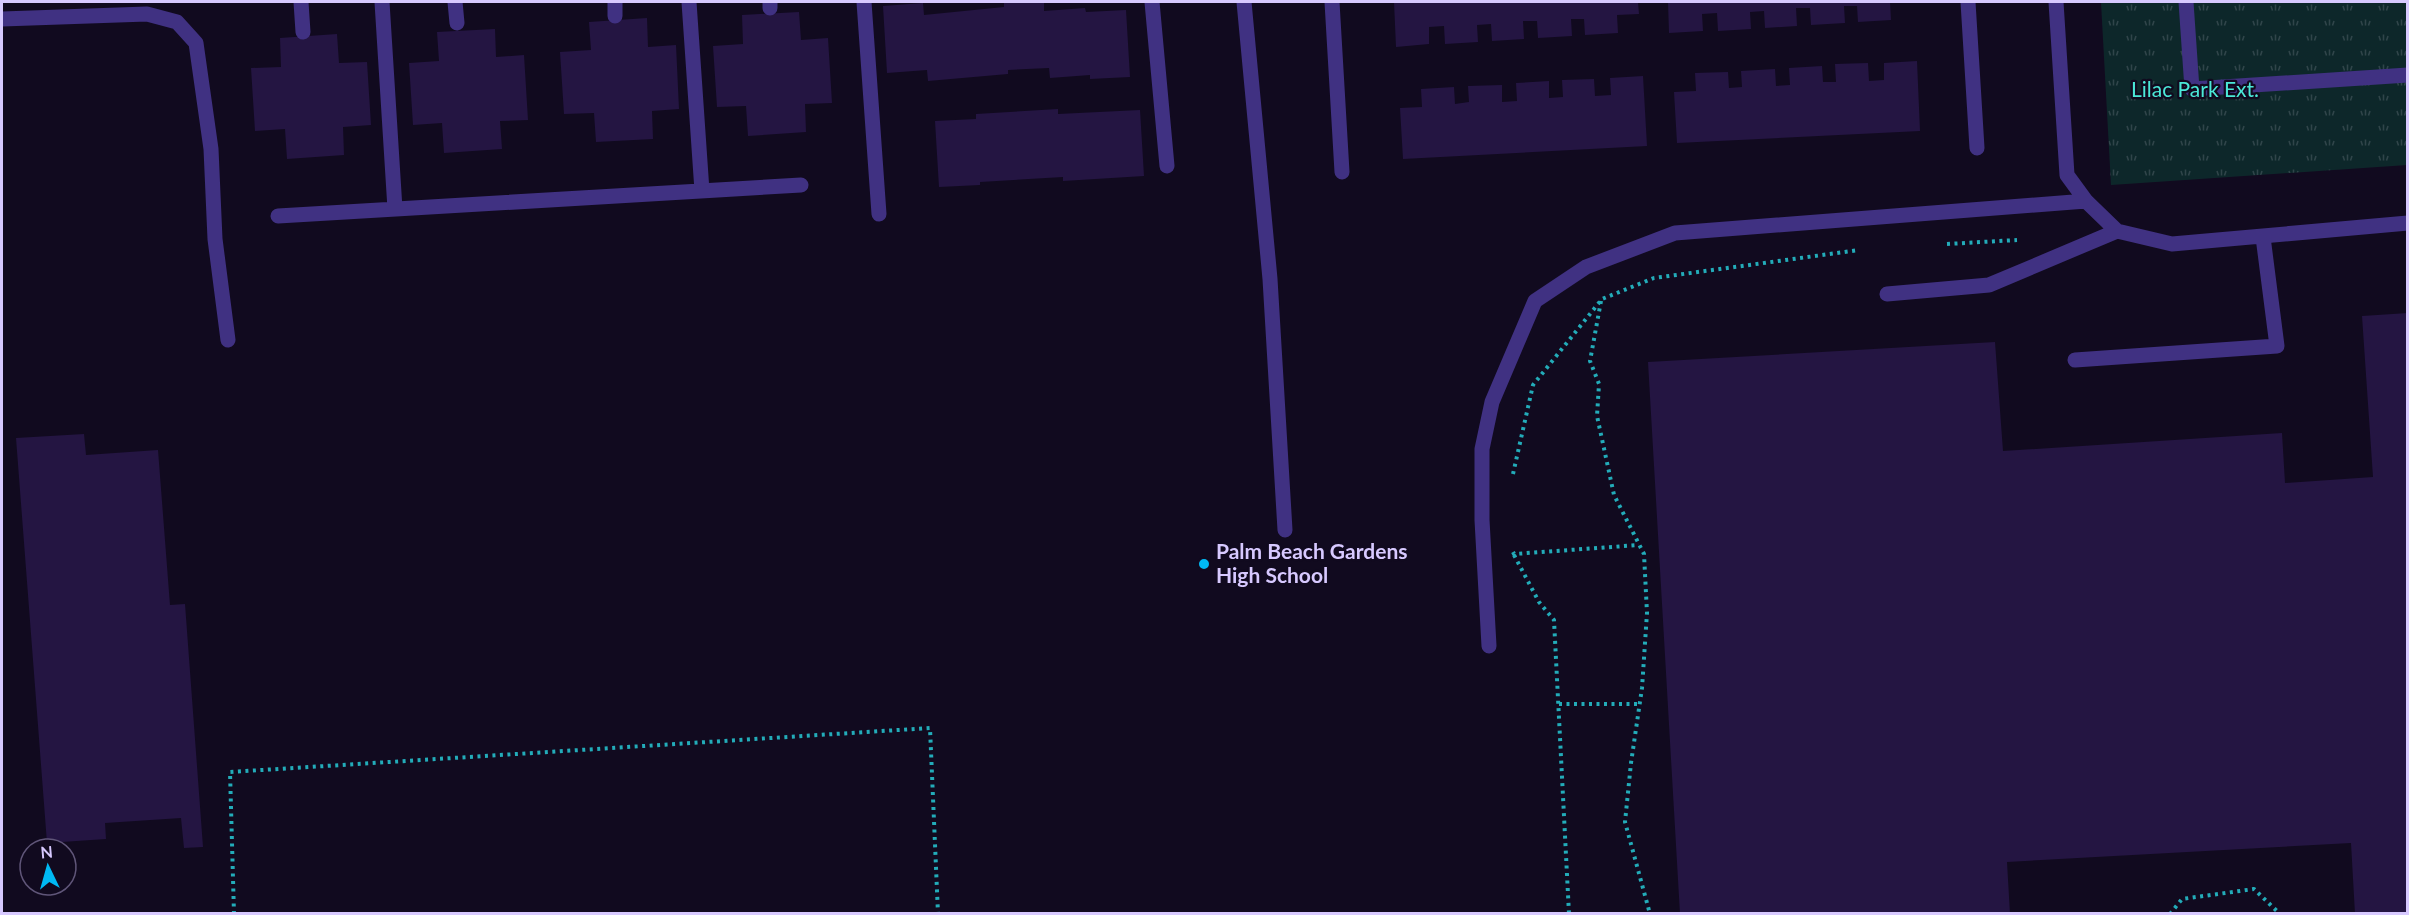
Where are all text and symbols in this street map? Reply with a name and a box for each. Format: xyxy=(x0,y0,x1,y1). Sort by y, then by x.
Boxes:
park label: Lilac Park Ext. xyxy=(2131,76,2259,101)
place label: Palm Beach Gardens High School xyxy=(1216,538,1408,587)
marker: Palm Beach Gardens High School xyxy=(1197,557,1211,571)
north arrow xyxy=(18,837,78,897)
text: N xyxy=(40,842,54,862)

